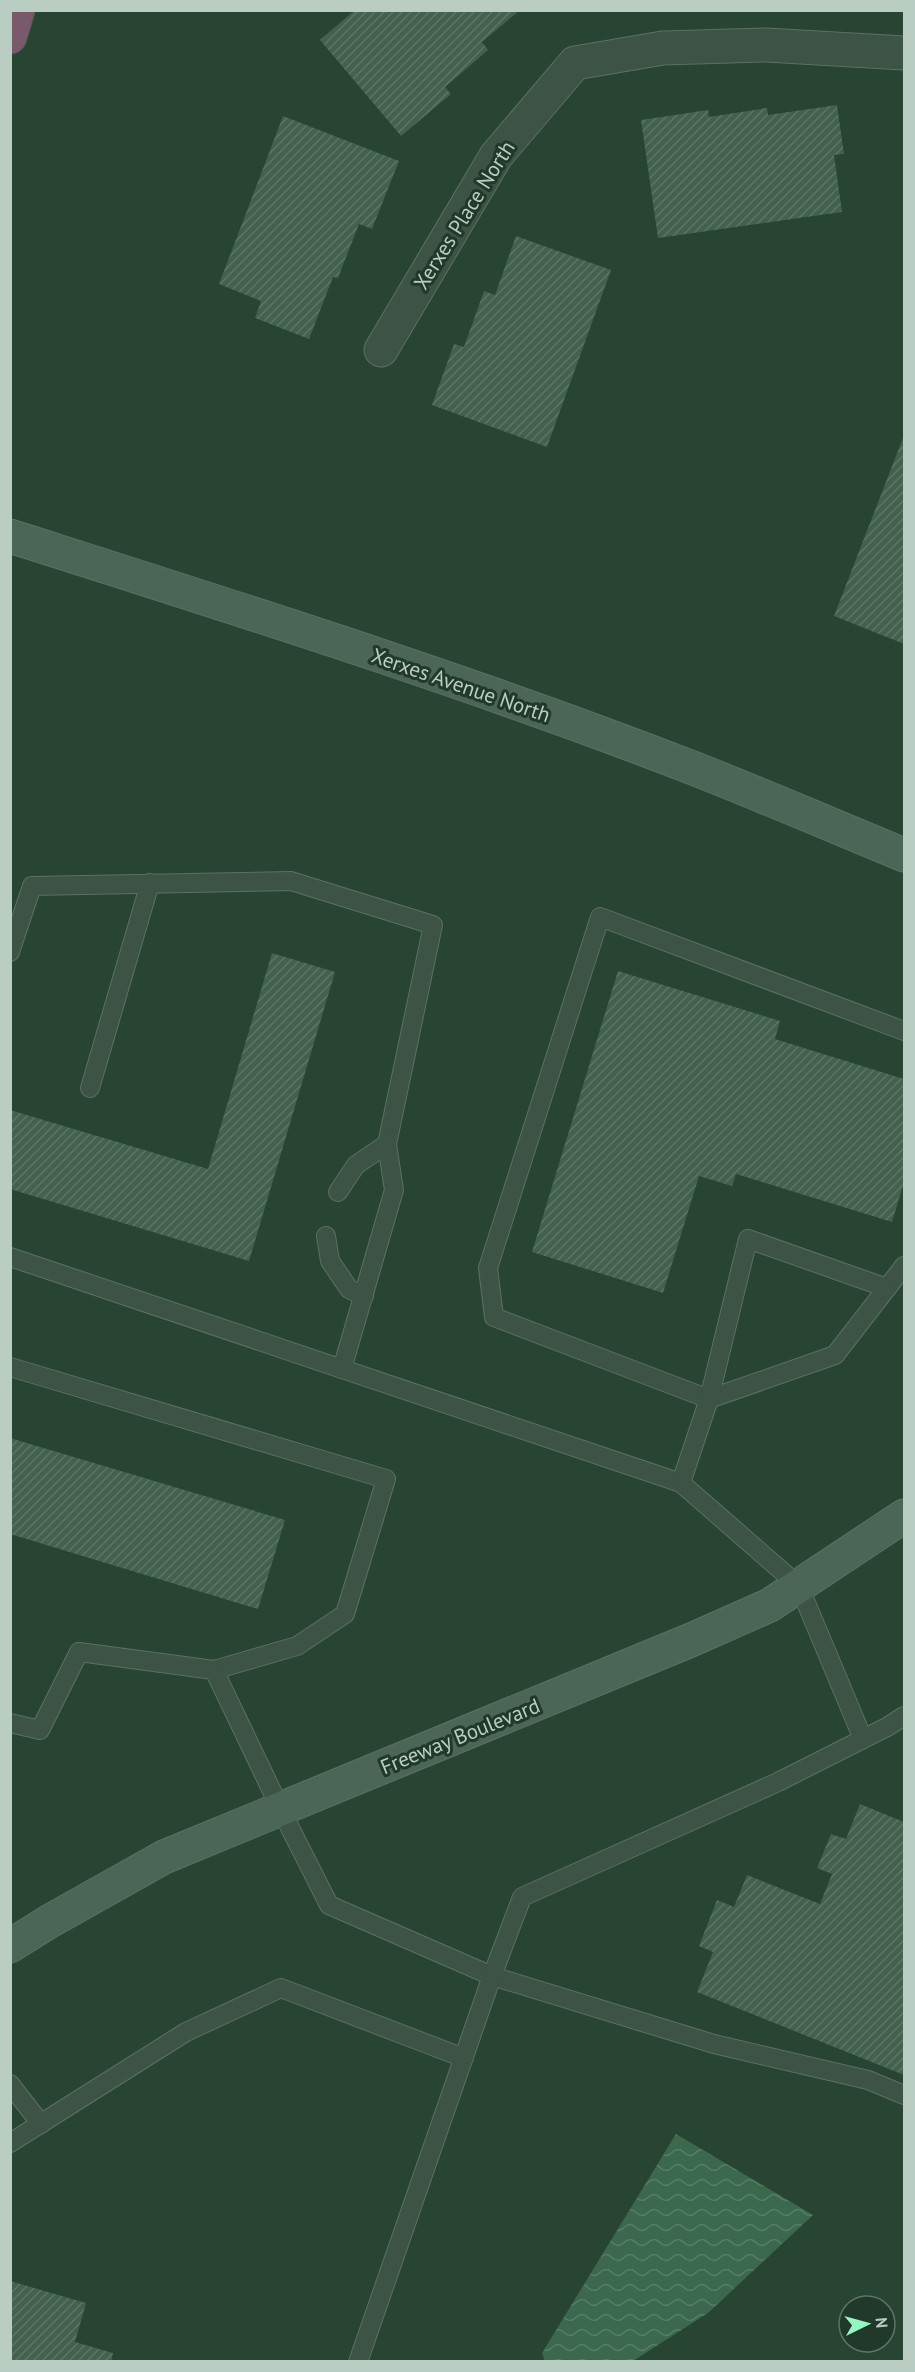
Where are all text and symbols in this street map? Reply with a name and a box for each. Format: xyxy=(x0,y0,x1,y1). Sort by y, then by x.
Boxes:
street label: Xerxes Place North xyxy=(407,136,521,294)
street label: Xerxes Avenue North xyxy=(368,642,554,728)
street label: Freeway Boulevard xyxy=(376,1692,544,1780)
north arrow xyxy=(837,2294,897,2354)
text: N xyxy=(872,2317,892,2329)

